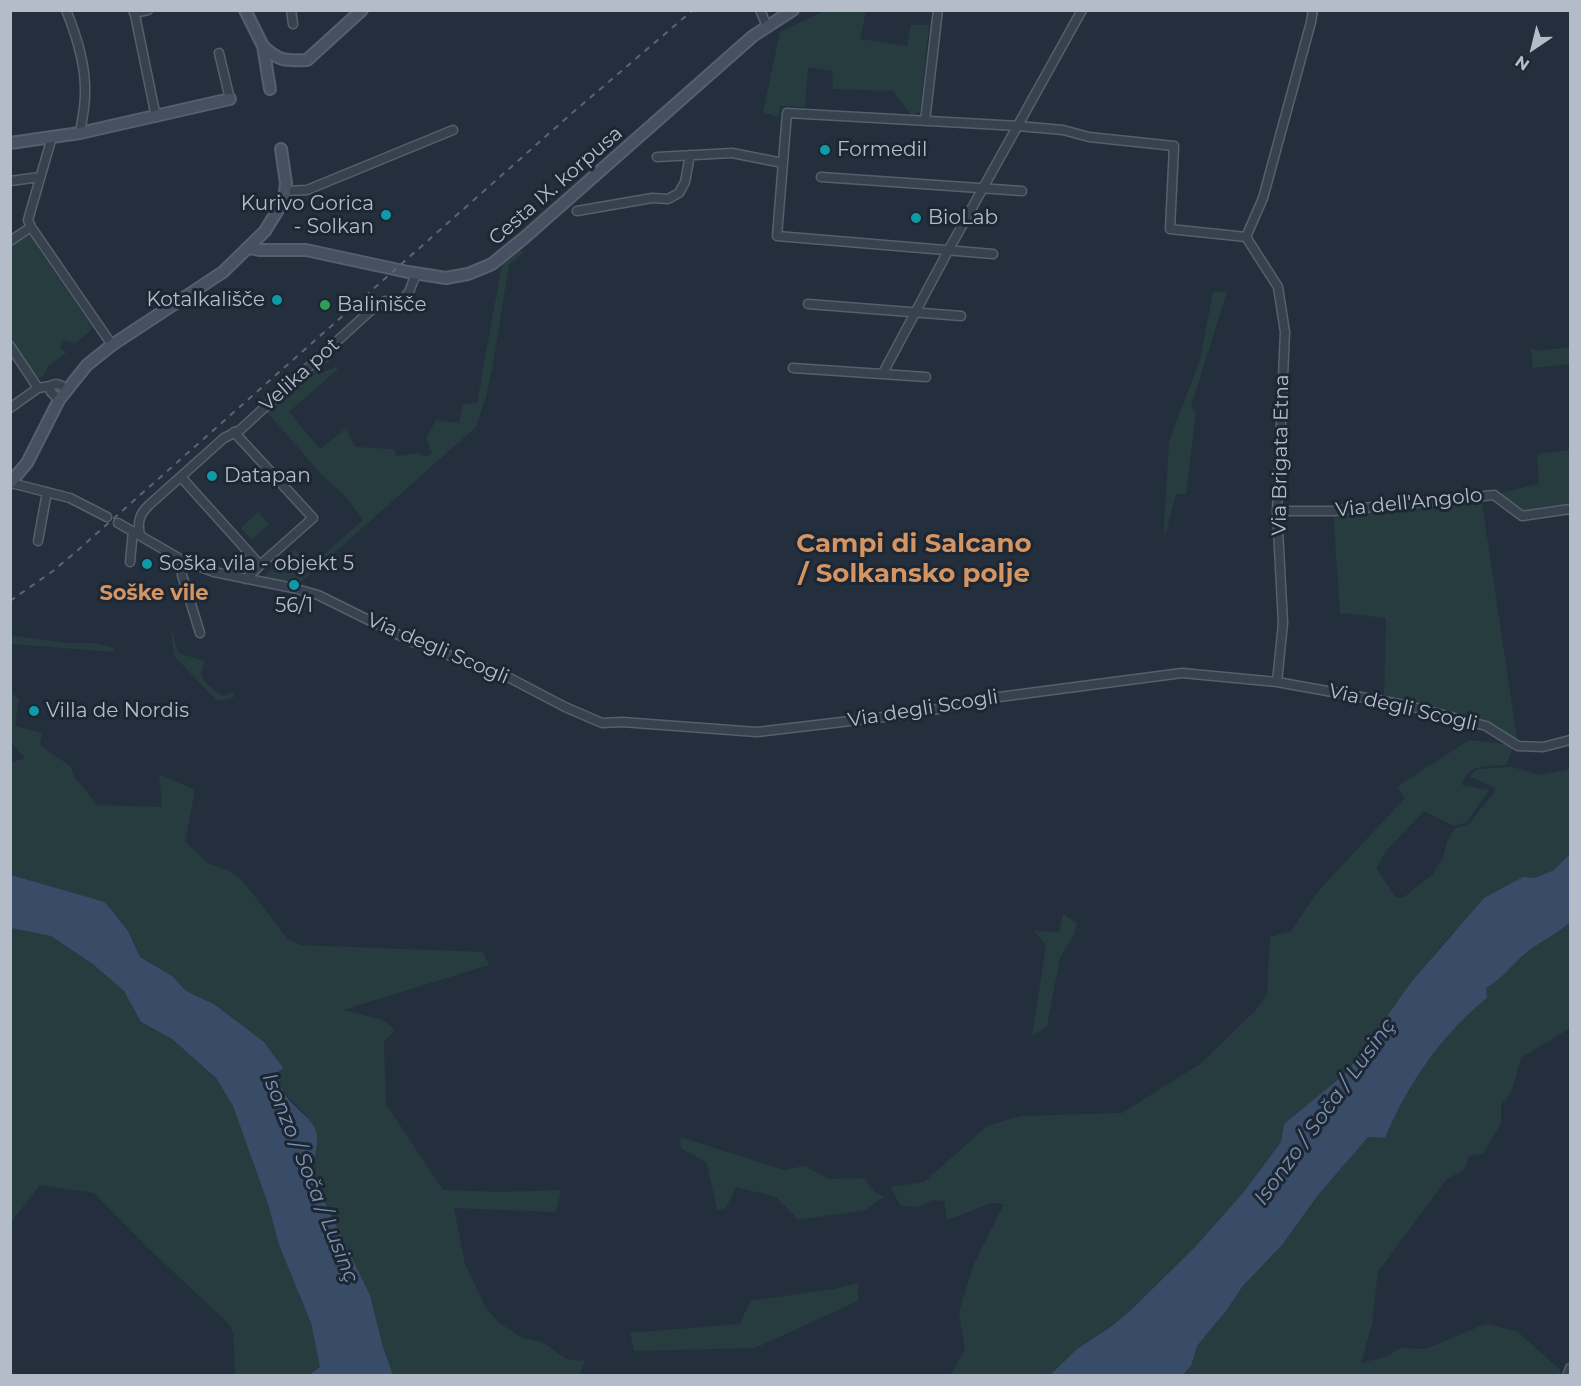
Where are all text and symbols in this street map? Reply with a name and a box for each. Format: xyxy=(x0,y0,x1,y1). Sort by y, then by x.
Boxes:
north arrow xyxy=(1503,18,1563,78)
text: N xyxy=(1512,52,1533,75)
street label: Cesta IX. korpusa xyxy=(484,121,628,251)
place label: Formedil xyxy=(837,138,927,162)
marker: Formedil xyxy=(818,143,832,157)
place label: Kurivo Gorica - Solkan xyxy=(241,192,374,239)
place label: BioLab xyxy=(928,206,998,230)
marker: Kurivo Gorica - Solkan xyxy=(379,208,393,222)
marker: BioLab xyxy=(909,211,923,225)
place label: Kotalkališče xyxy=(147,288,265,312)
marker: Kotalkališče xyxy=(270,293,284,307)
place label: Balinišče xyxy=(337,293,426,317)
marker: Balinišče xyxy=(318,298,332,312)
street label: Velika pot xyxy=(255,333,345,417)
street label: Via Brigata Etna xyxy=(1268,374,1294,536)
place label: Datapan xyxy=(224,464,311,488)
marker: Datapan xyxy=(205,469,219,483)
street label: Via dell'Angolo xyxy=(1334,483,1484,523)
district label: Campi di Salcano / Solkansko polje xyxy=(796,528,1032,590)
place label: Soška vila - objekt 5 xyxy=(159,552,354,576)
marker: Soška vila - objekt 5 xyxy=(140,557,154,571)
marker: 56/1 xyxy=(287,578,301,592)
district label: Soške vile xyxy=(99,581,209,607)
place label: 56/1 xyxy=(275,594,313,618)
street label: Via degli Scogli xyxy=(363,608,513,690)
street label: Via degli Scogli xyxy=(1326,679,1480,737)
street label: Via degli Scogli xyxy=(846,685,1000,733)
place label: Villa de Nordis xyxy=(46,699,189,723)
marker: Villa de Nordis xyxy=(27,704,41,718)
water label: Isonzo / Soča / Lusinç xyxy=(1249,1014,1401,1210)
water label: Isonzo / Soča / Lusinç xyxy=(256,1069,364,1287)

